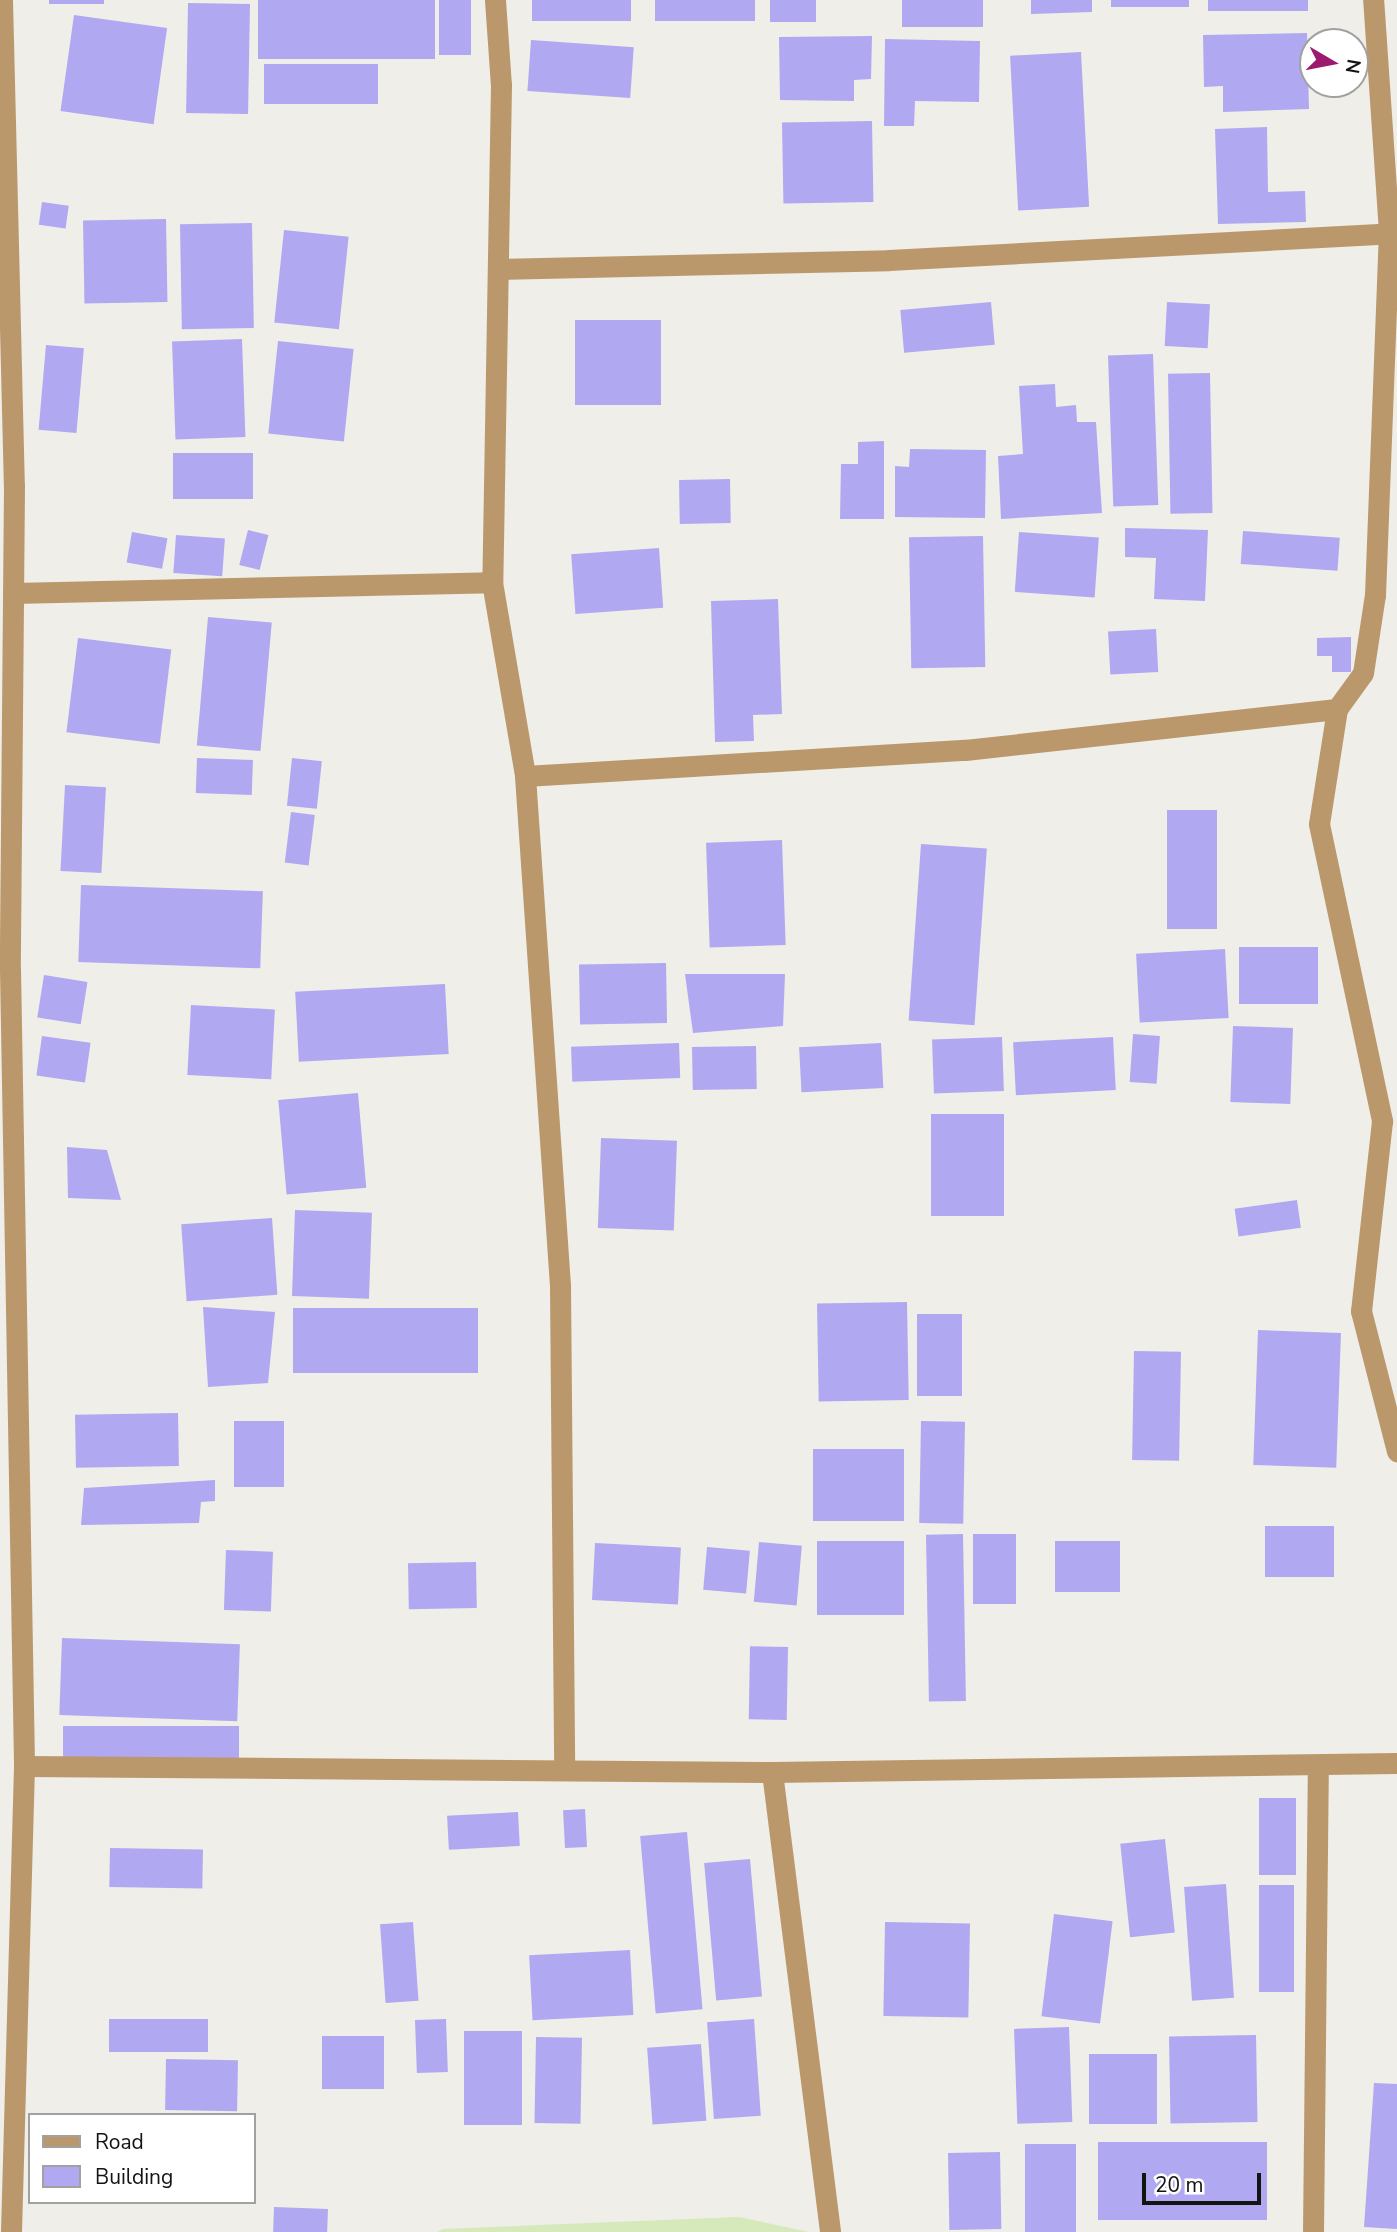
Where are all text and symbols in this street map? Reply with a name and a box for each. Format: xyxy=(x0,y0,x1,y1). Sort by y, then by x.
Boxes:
north arrow xyxy=(1299,28,1369,98)
text: N xyxy=(1339,57,1367,76)
legend xyxy=(28,2113,256,2204)
text: Road xyxy=(95,2128,144,2156)
scale bar xyxy=(1145,2158,1264,2202)
text: Building xyxy=(95,2163,173,2191)
text: 20 m xyxy=(1155,2171,1204,2199)

